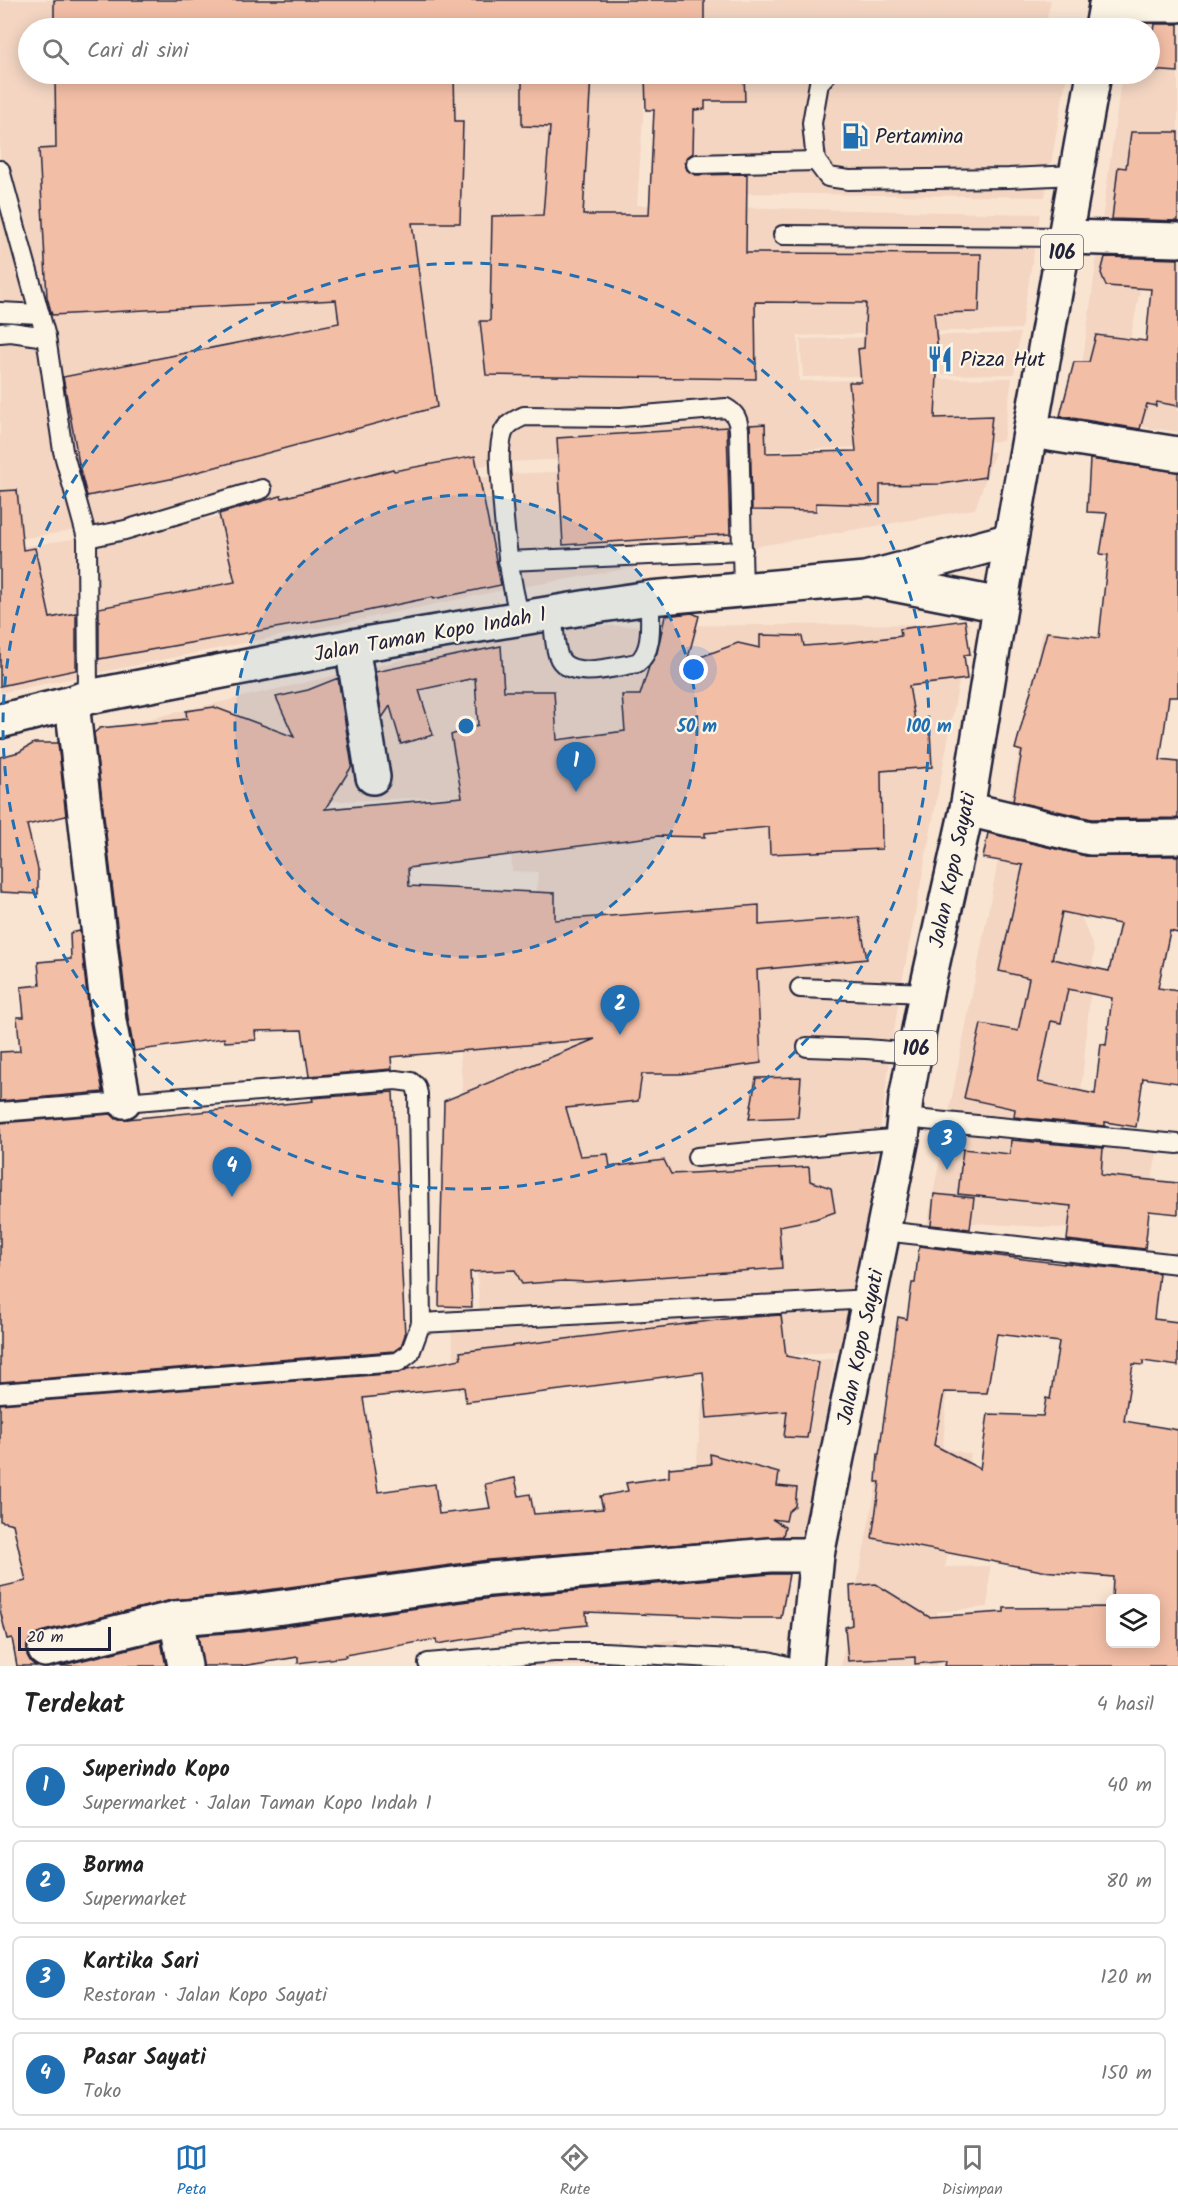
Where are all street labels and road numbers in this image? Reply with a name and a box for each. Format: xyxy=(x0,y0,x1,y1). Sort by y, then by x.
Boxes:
road number: 106 xyxy=(1041,235,1083,269)
street label: Jalan Taman Kopo Indah 1 xyxy=(311,599,549,672)
street label: Jalan Kopo Sayati xyxy=(921,789,986,951)
road number: 106 xyxy=(895,1031,937,1065)
street label: Jalan Kopo Sayati xyxy=(829,1266,894,1428)

